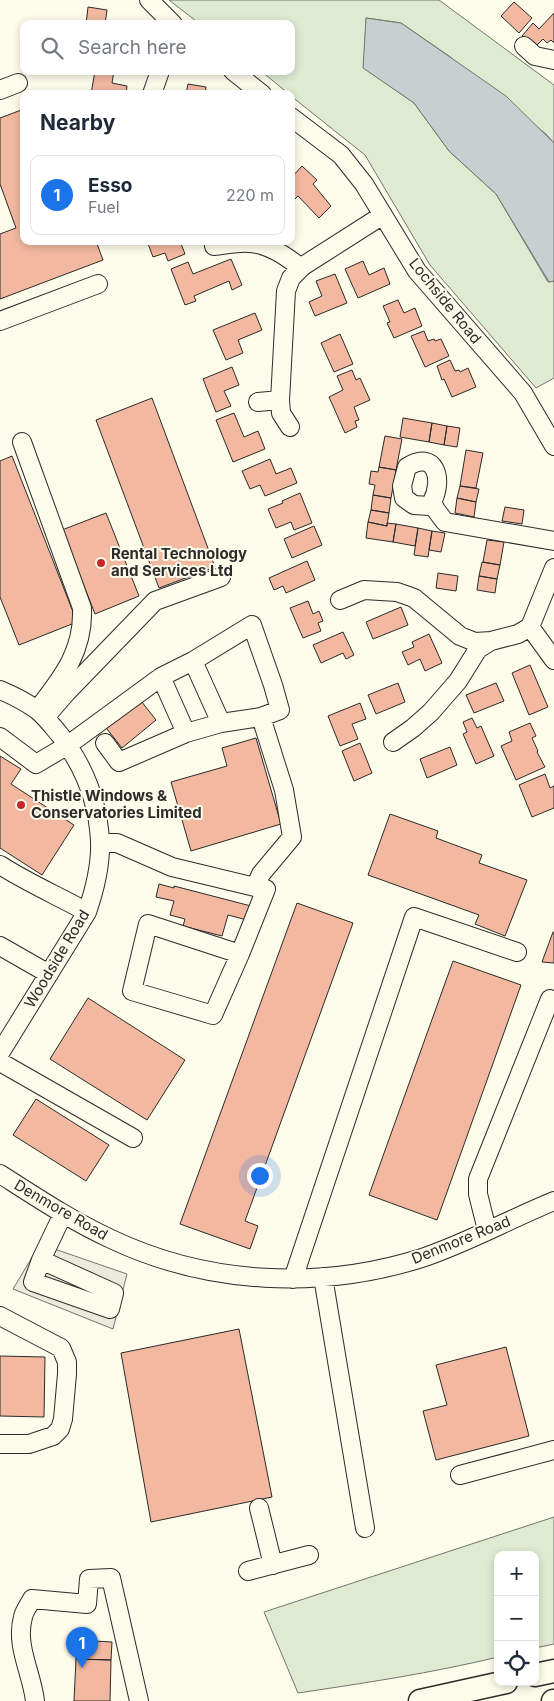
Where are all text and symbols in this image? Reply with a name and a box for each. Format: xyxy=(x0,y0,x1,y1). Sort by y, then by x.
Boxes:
search box xyxy=(20,20,295,75)
icon: search xyxy=(38,34,66,62)
text: Search here xyxy=(78,36,187,59)
text: Nearby xyxy=(40,110,115,135)
text: Esso xyxy=(88,174,132,197)
text: 1 xyxy=(54,185,60,205)
text: 220 m xyxy=(226,185,274,205)
text: Fuel xyxy=(88,197,120,217)
street label: Lochside Road xyxy=(405,254,486,347)
place label: Rental Technology and Services Ltd xyxy=(111,544,247,580)
marker: Rental Technology and Services Ltd xyxy=(95,557,107,569)
place label: Thistle Windows & Conservatories Limited xyxy=(31,786,202,822)
marker: Thistle Windows & Conservatories Limited xyxy=(15,799,27,811)
street label: Woodside Road xyxy=(20,906,93,1011)
your location xyxy=(247,1163,273,1189)
street label: Denmore Road xyxy=(11,1175,112,1244)
street label: Denmore Road xyxy=(409,1211,513,1268)
map controls xyxy=(494,1551,539,1686)
button: + xyxy=(494,1551,539,1596)
button: − xyxy=(494,1596,539,1641)
pin: 1 xyxy=(66,1627,98,1668)
button: locate xyxy=(494,1641,539,1686)

